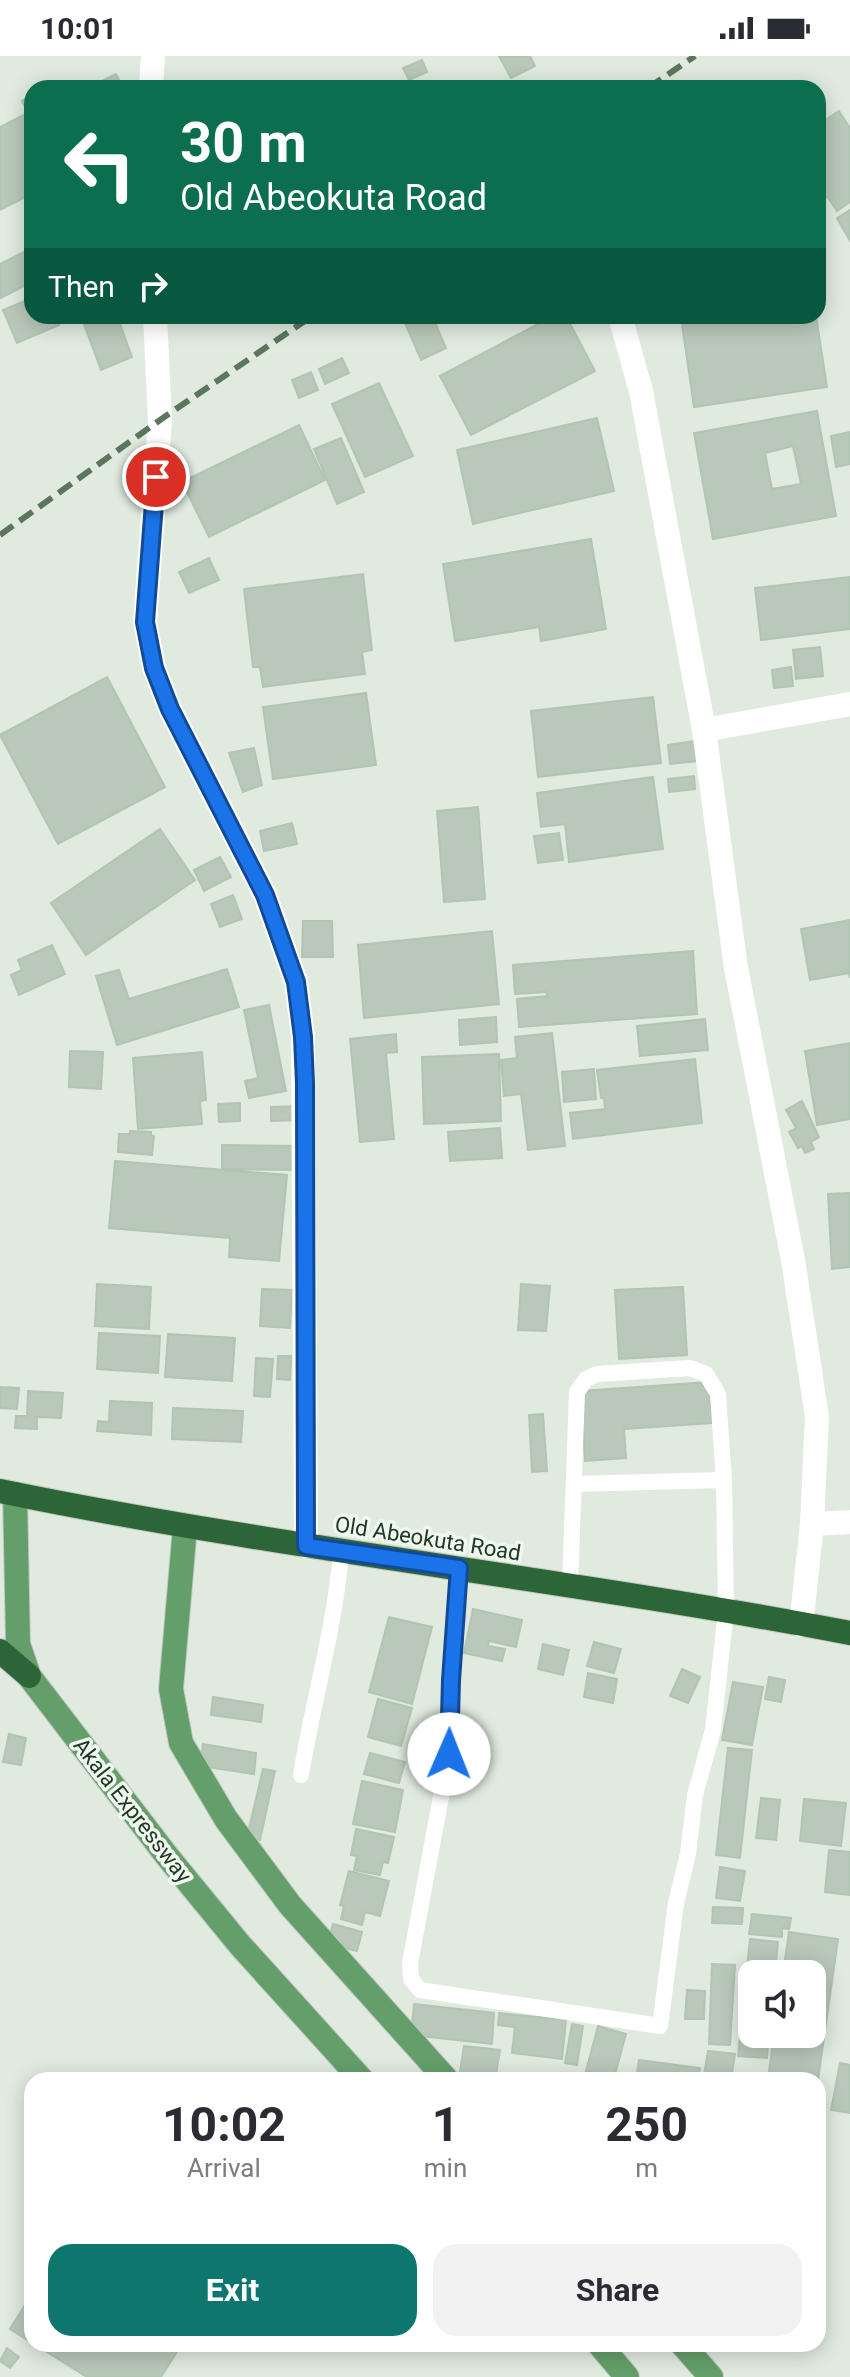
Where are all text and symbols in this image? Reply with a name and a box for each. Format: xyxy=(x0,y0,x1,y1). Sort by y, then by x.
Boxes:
text: 10:01 xyxy=(40,11,117,46)
text: 30 m xyxy=(180,110,307,176)
icon: left xyxy=(48,112,152,216)
text: Old Abeokuta Road xyxy=(180,177,487,219)
icon: right xyxy=(131,264,175,308)
text: Then xyxy=(48,269,115,304)
pin xyxy=(122,443,190,511)
icon: arrive xyxy=(134,455,178,499)
street label: Old Abeokuta Road xyxy=(333,1511,523,1566)
position arrow xyxy=(407,1712,491,1796)
street label: Akala Expressway xyxy=(68,1733,197,1888)
map controls xyxy=(738,1960,826,2048)
button: sound xyxy=(738,1960,826,2048)
text: 10:02 xyxy=(162,2096,286,2153)
text: 1 xyxy=(432,2096,459,2153)
text: 250 xyxy=(605,2096,688,2153)
text: Arrival xyxy=(187,2153,261,2183)
text: min xyxy=(424,2153,467,2183)
text: m xyxy=(635,2153,658,2183)
button: Exit xyxy=(48,2244,417,2336)
button: Share xyxy=(433,2244,802,2336)

